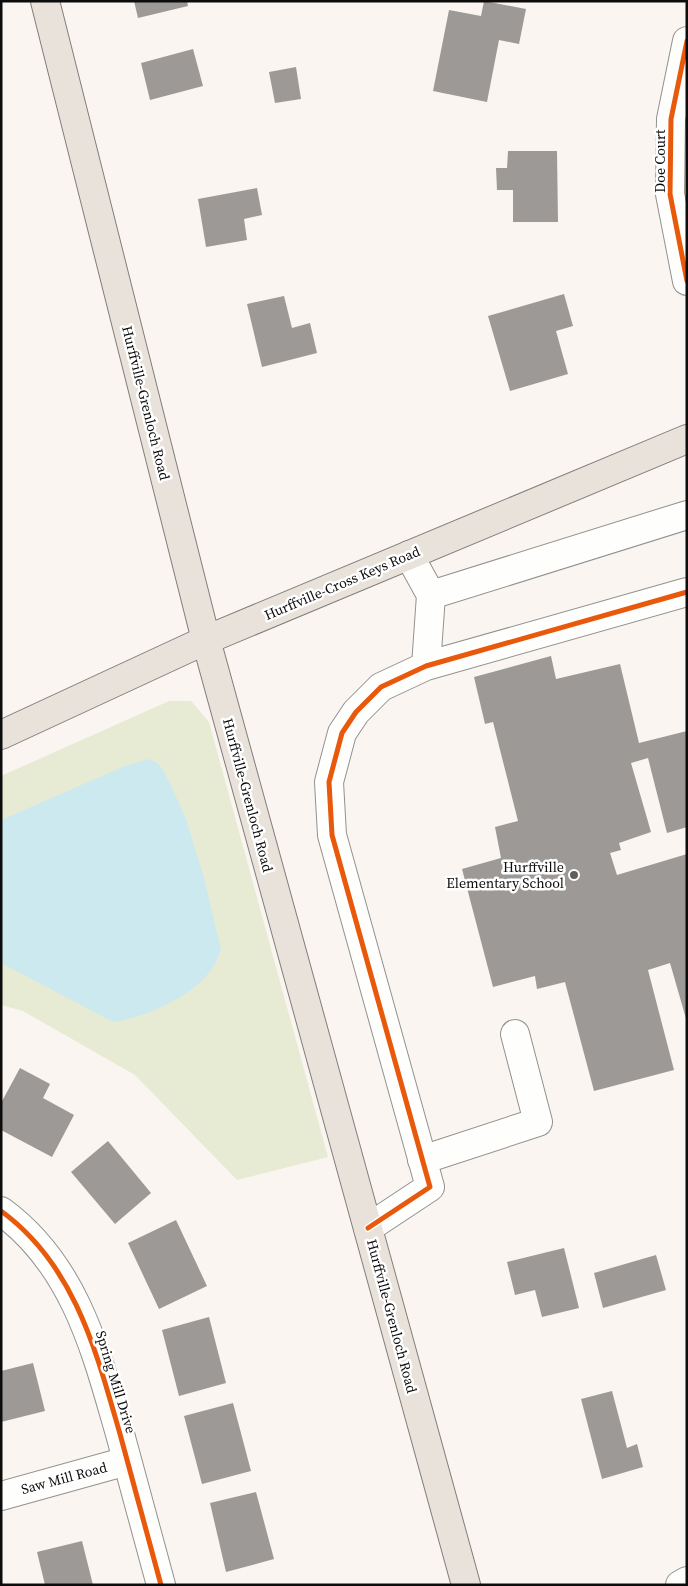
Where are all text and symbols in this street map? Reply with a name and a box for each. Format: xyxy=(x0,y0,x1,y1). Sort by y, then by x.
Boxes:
street label: Doe Court xyxy=(650,129,670,193)
street label: Hurffville-Grenloch Road xyxy=(117,324,175,482)
street label: Hurffville-Cross Keys Road xyxy=(261,541,423,625)
street label: Hurffville-Grenloch Road xyxy=(218,716,278,874)
place label: Hurffville Elementary School xyxy=(446,857,564,893)
marker: Hurffville Elementary School xyxy=(568,869,580,881)
street label: Hurffville-Grenloch Road xyxy=(362,1237,422,1395)
street label: Spring Mill Drive xyxy=(91,1328,141,1436)
street label: Saw Mill Road xyxy=(19,1457,109,1499)

